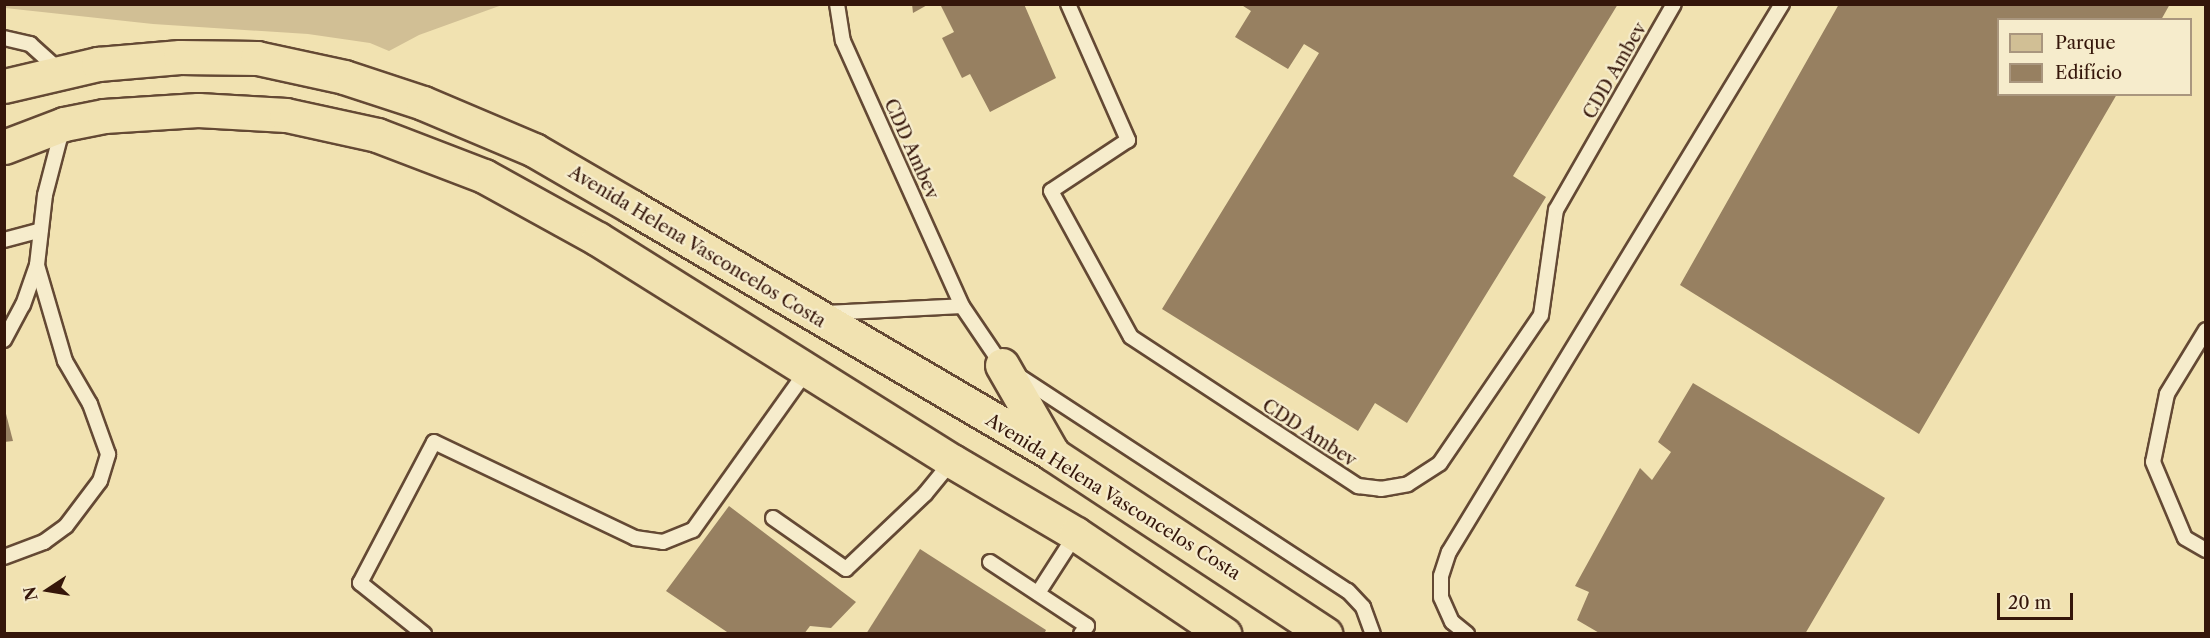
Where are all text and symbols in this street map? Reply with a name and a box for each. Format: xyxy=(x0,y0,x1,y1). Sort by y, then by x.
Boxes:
legend xyxy=(1997,18,2192,96)
street label: CDD Ambev xyxy=(1579,19,1651,123)
text: Parque xyxy=(2055,32,2116,54)
text: Edifício xyxy=(2055,62,2122,84)
street label: CDD Ambev xyxy=(879,95,943,203)
street label: Avenida Helena Vasconcelos Costa xyxy=(564,161,830,333)
street label: CDD Ambev xyxy=(1258,395,1360,471)
street label: Avenida Helena Vasconcelos Costa xyxy=(981,409,1245,585)
north arrow xyxy=(18,560,78,620)
scale bar xyxy=(2000,581,2076,619)
text: N xyxy=(19,585,42,603)
text: 20 m xyxy=(2008,592,2051,614)

